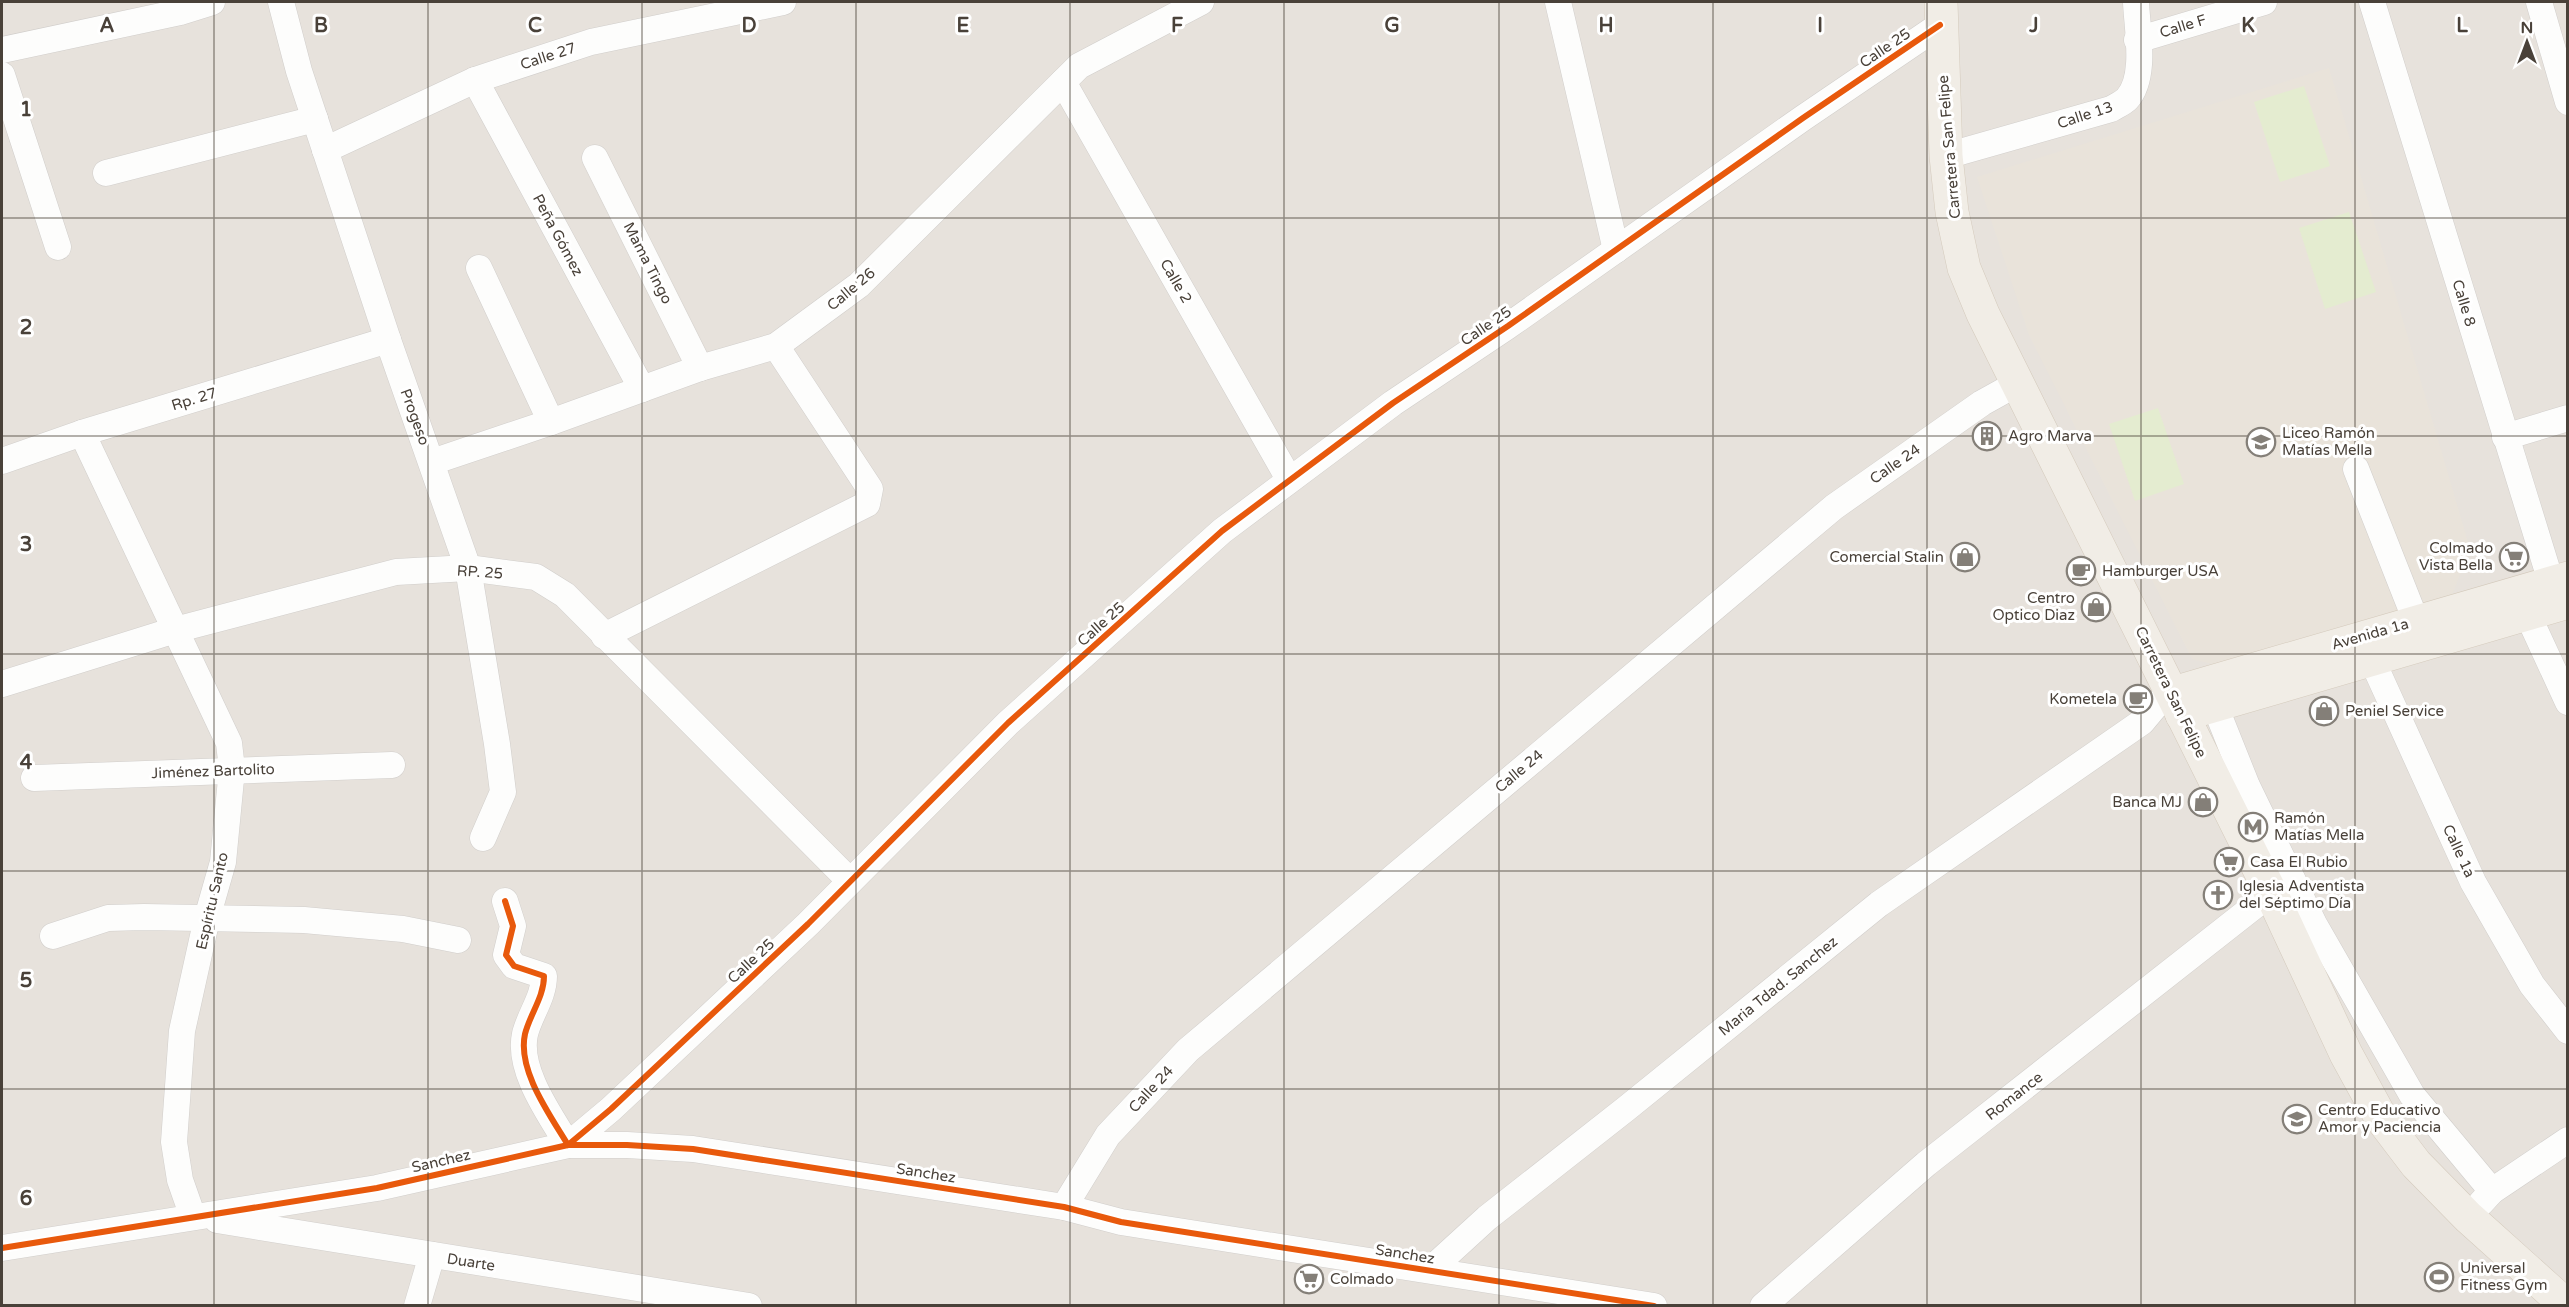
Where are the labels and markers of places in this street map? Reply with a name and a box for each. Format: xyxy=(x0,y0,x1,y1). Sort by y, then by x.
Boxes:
building icon: Agro Marva xyxy=(1971,420,2003,452)
place label: Liceo Ramón Matías Mella xyxy=(2282,424,2375,459)
school or university icon: Liceo Ramón Matías Mella xyxy=(2245,426,2277,458)
place label: Agro Marva xyxy=(2008,427,2092,445)
place label: Colmado Vista Bella xyxy=(2419,539,2493,574)
shop icon: Comercial Stalin xyxy=(1949,541,1981,573)
supermarket icon: Colmado Vista Bella xyxy=(2498,541,2530,573)
place label: Comercial Stalin xyxy=(1829,548,1944,566)
cafe icon: Hamburger USA xyxy=(2065,555,2097,587)
place label: Hamburger USA xyxy=(2102,562,2219,580)
place label: Centro Optico Diaz xyxy=(1992,589,2075,624)
shop icon: Centro Optico Diaz xyxy=(2080,591,2112,623)
cafe icon: Kometela xyxy=(2122,683,2154,715)
place label: Kometela xyxy=(2049,690,2117,708)
shop icon: Peniel Service xyxy=(2308,695,2340,727)
place label: Peniel Service xyxy=(2345,702,2444,720)
shop icon: Banca MJ xyxy=(2187,786,2219,818)
place label: Banca MJ xyxy=(2112,793,2182,811)
place label: Ramón Matías Mella xyxy=(2274,809,2364,844)
metro station icon: Ramón Matías Mella xyxy=(2237,811,2269,843)
supermarket icon: Casa El Rubio xyxy=(2213,846,2245,878)
place label: Casa El Rubio xyxy=(2250,853,2348,871)
place label: Iglesia Adventista del Séptimo Día xyxy=(2239,877,2365,912)
church icon: Iglesia Adventista del Séptimo Día xyxy=(2202,879,2234,911)
place label: Centro Educativo Amor y Paciencia xyxy=(2318,1101,2441,1136)
school or university icon: Centro Educativo Amor y Paciencia xyxy=(2281,1103,2313,1135)
place label: Universal Fitness Gym xyxy=(2460,1259,2548,1294)
sports icon: Universal Fitness Gym xyxy=(2423,1261,2455,1293)
supermarket icon: Colmado xyxy=(1293,1263,1325,1295)
place label: Colmado xyxy=(1330,1270,1394,1288)

